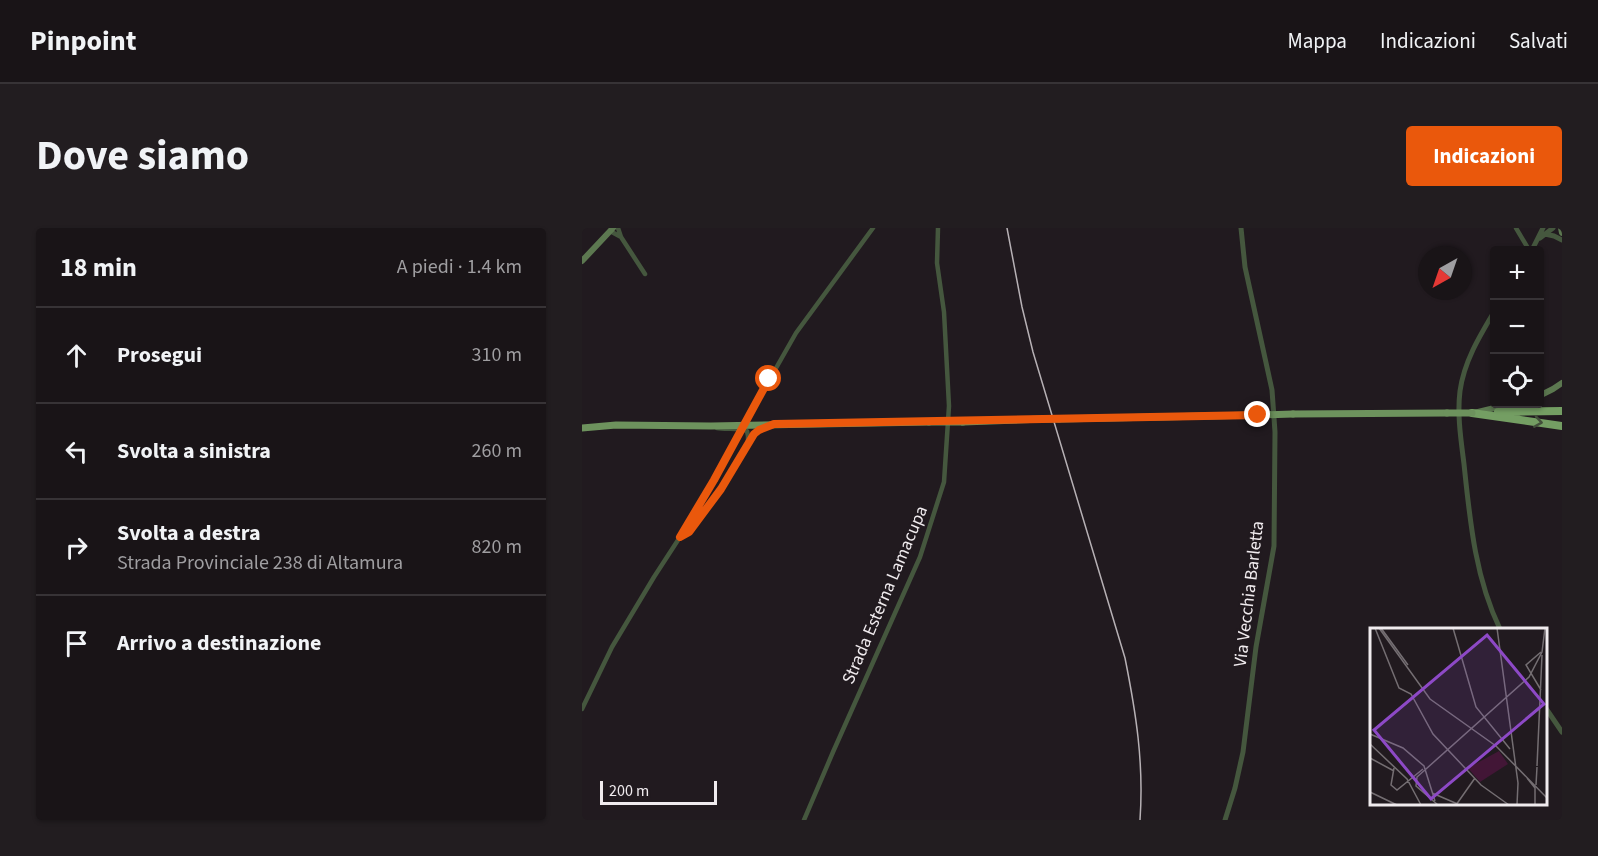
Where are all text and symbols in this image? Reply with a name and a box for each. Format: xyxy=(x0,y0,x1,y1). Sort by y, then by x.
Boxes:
text: Pinpoint xyxy=(30,21,137,61)
text: Mappa xyxy=(1288,26,1347,56)
text: Indicazioni xyxy=(1380,26,1476,56)
text: Salvati xyxy=(1509,26,1568,56)
text: Dove siamo xyxy=(36,126,249,186)
button: Indicazioni xyxy=(1406,126,1562,186)
north arrow xyxy=(1418,246,1472,300)
map controls xyxy=(1490,246,1544,408)
button: + xyxy=(1490,246,1544,300)
text: 18 min xyxy=(60,249,137,286)
text: A piedi · 1.4 km xyxy=(397,253,522,281)
button: − xyxy=(1490,300,1544,354)
icon: ahead xyxy=(60,339,93,372)
text: Prosegui xyxy=(117,339,202,371)
text: 310 m xyxy=(472,341,522,369)
button: locate xyxy=(1490,354,1544,408)
route start xyxy=(755,365,781,391)
route end xyxy=(1244,401,1270,427)
one-way arrow xyxy=(1533,415,1543,427)
icon: left xyxy=(60,435,93,468)
text: Svolta a sinistra xyxy=(117,435,271,467)
text: 260 m xyxy=(472,437,522,465)
street label: Strada Esterna Lamacupa xyxy=(836,502,934,688)
text: Svolta a destra xyxy=(117,517,261,549)
street label: Via Vecchia Barletta xyxy=(1228,520,1270,668)
icon: right xyxy=(60,531,93,564)
text: 820 m xyxy=(472,533,522,561)
text: Strada Provinciale 238 di Altamura xyxy=(117,549,403,577)
icon: arrive xyxy=(60,627,93,660)
text: Arrivo a destinazione xyxy=(117,627,322,659)
inset map xyxy=(1370,628,1547,805)
scale bar xyxy=(600,778,717,806)
text: 200 m xyxy=(609,780,649,802)

